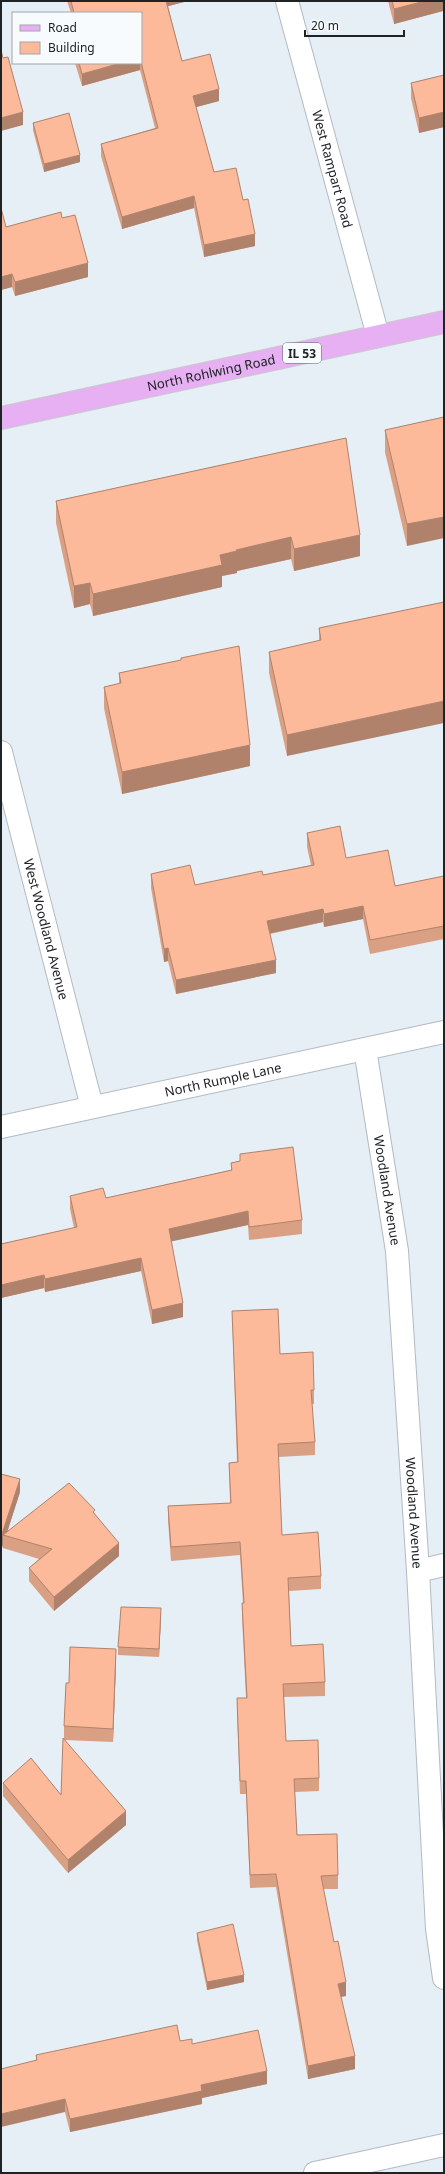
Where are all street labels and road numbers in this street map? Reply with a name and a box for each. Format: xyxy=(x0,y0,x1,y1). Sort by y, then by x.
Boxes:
street label: West Rampart Road xyxy=(308,108,357,230)
road number: IL 53 xyxy=(283,343,321,363)
street label: North Rohlwing Road xyxy=(145,350,277,395)
street label: West Woodland Avenue xyxy=(20,857,73,1002)
street label: North Rumple Lane xyxy=(163,1058,283,1101)
street label: Woodland Avenue xyxy=(370,1134,405,1247)
street label: Woodland Avenue xyxy=(402,1457,427,1569)

